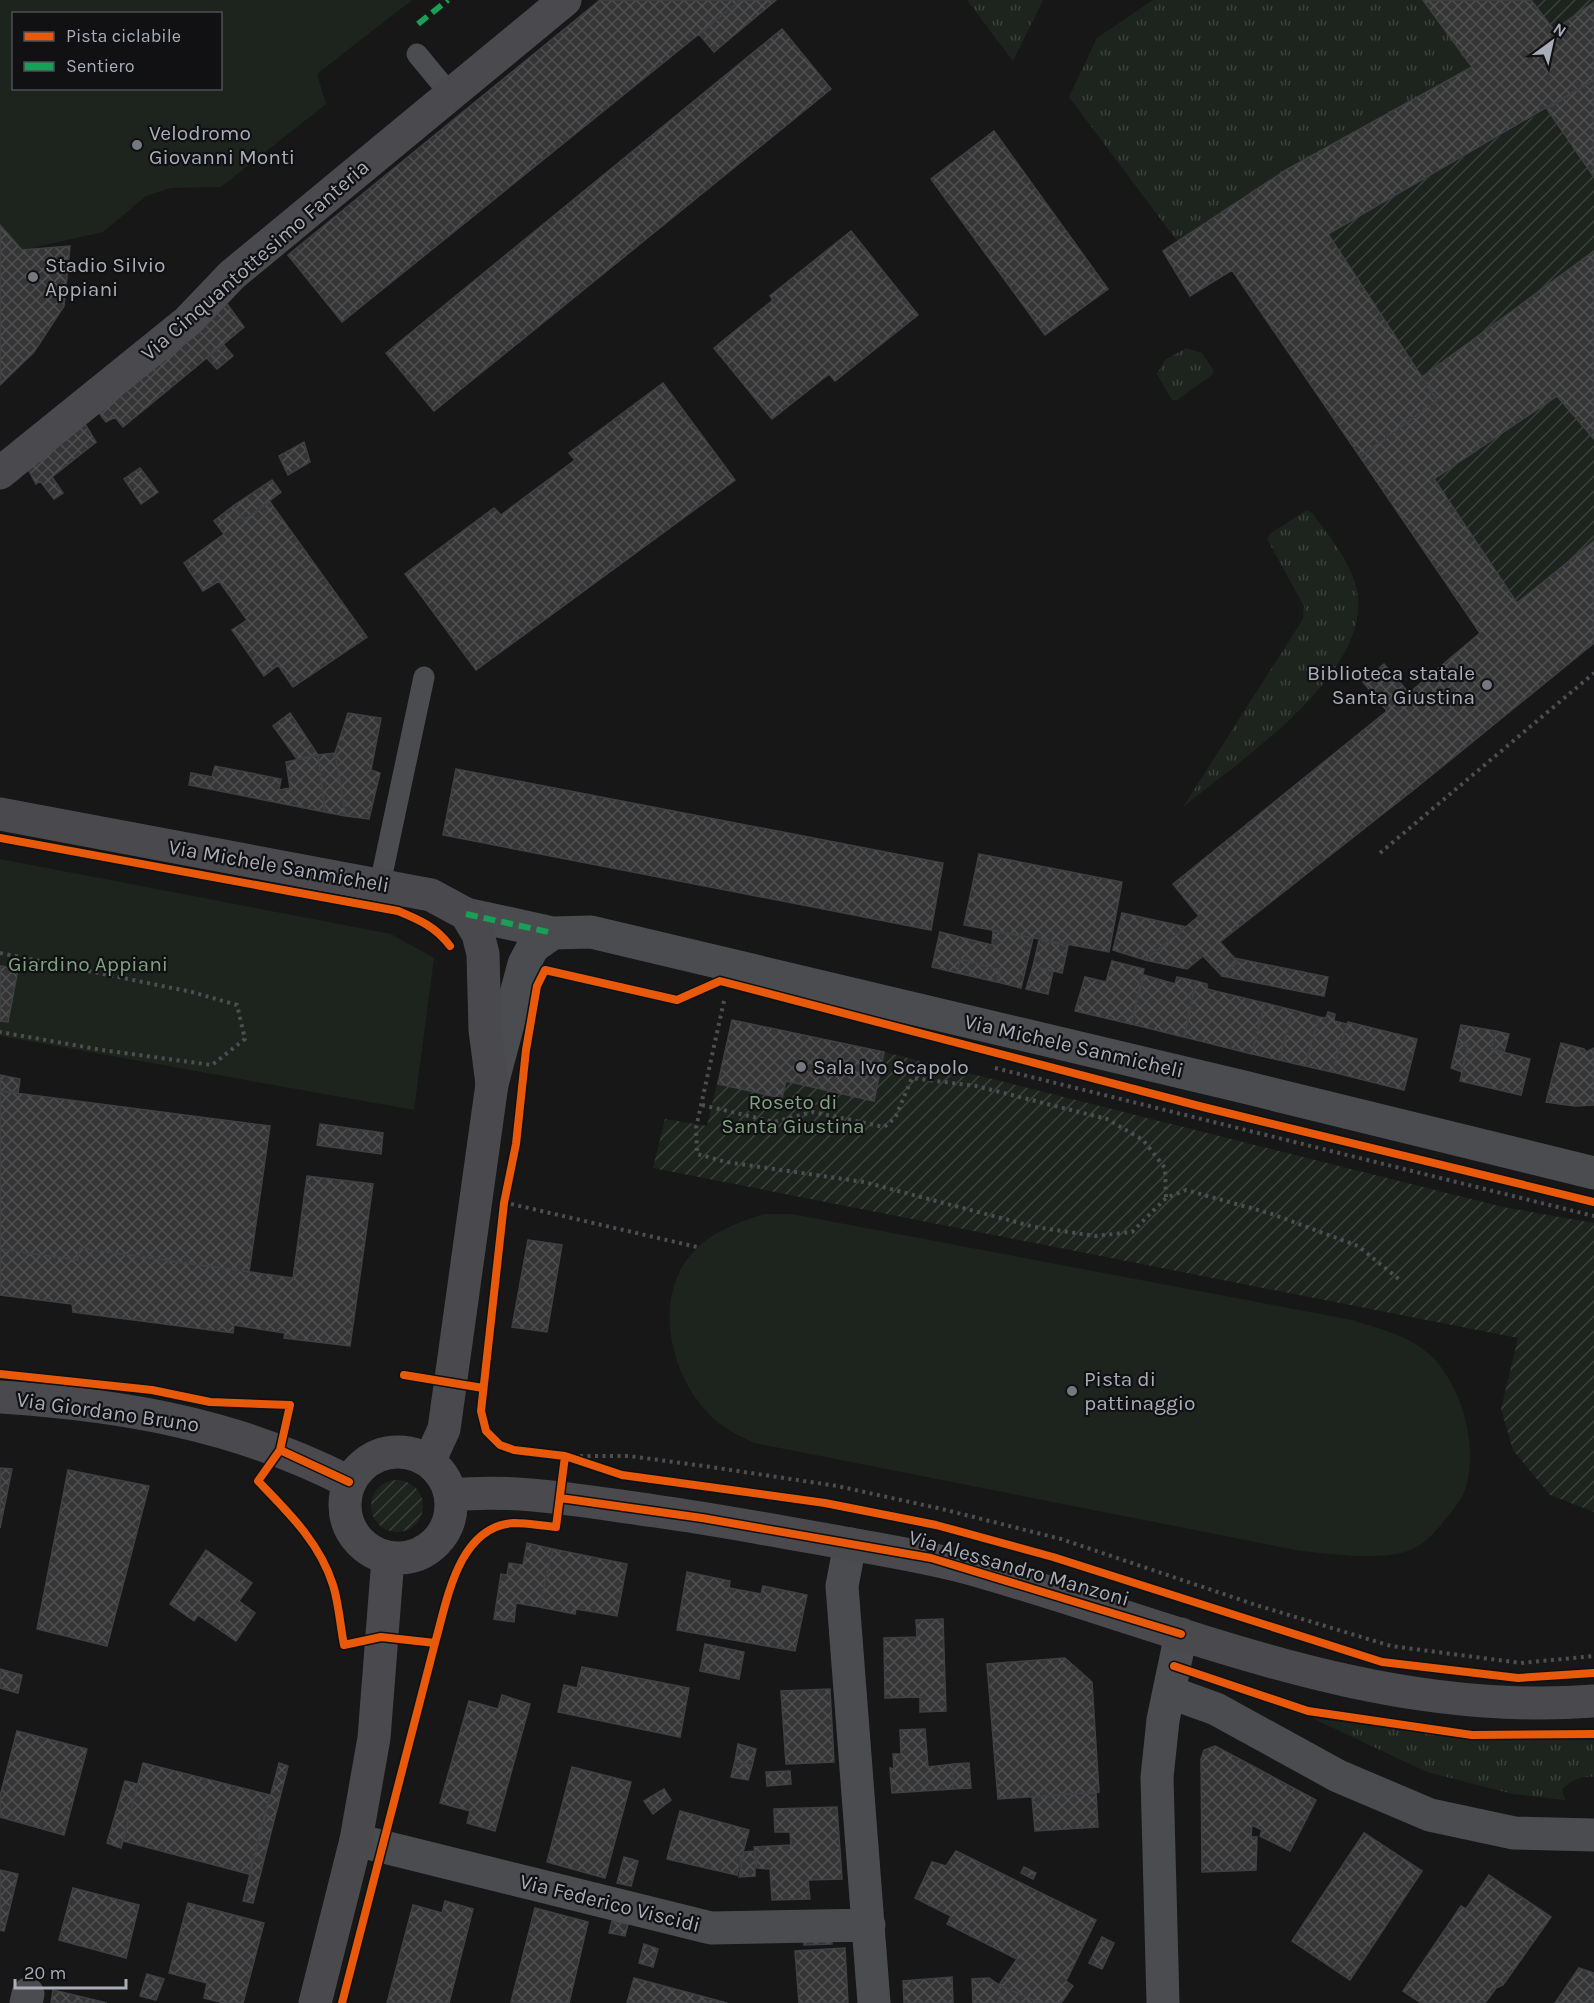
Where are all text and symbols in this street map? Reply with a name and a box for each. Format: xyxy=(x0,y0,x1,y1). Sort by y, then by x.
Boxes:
legend xyxy=(12,12,222,90)
north arrow xyxy=(1522,12,1582,72)
text: N xyxy=(1550,19,1570,41)
text: Pista ciclabile xyxy=(66,25,181,47)
text: Sentiero xyxy=(66,55,135,77)
place label: Velodromo Giovanni Monti xyxy=(149,121,295,169)
marker: Velodromo Giovanni Monti xyxy=(130,138,144,152)
street label: Via Cinquantottesimo Fanteria xyxy=(136,155,374,365)
place label: Stadio Silvio Appiani xyxy=(45,253,165,301)
marker: Stadio Silvio Appiani xyxy=(26,270,40,284)
place label: Biblioteca statale Santa Giustina xyxy=(1307,661,1475,709)
marker: Biblioteca statale Santa Giustina xyxy=(1480,678,1494,692)
street label: Via Michele Sanmicheli xyxy=(167,835,391,897)
park label: Giardino Appiani xyxy=(8,952,168,976)
street label: Via Michele Sanmicheli xyxy=(962,1009,1186,1083)
place label: Sala Ivo Scapolo xyxy=(813,1055,969,1079)
marker: Sala Ivo Scapolo xyxy=(794,1060,808,1074)
park label: Roseto di Santa Giustina xyxy=(721,1090,865,1138)
place label: Pista di pattinaggio xyxy=(1084,1367,1196,1415)
marker: Pista di pattinaggio xyxy=(1065,1384,1079,1398)
street label: Via Giordano Bruno xyxy=(15,1387,201,1437)
street label: Via Alessandro Manzoni xyxy=(906,1525,1132,1611)
street label: Via Federico Viscidi xyxy=(517,1869,703,1937)
scale bar xyxy=(15,1952,126,1990)
text: 20 m xyxy=(24,1962,66,1984)

